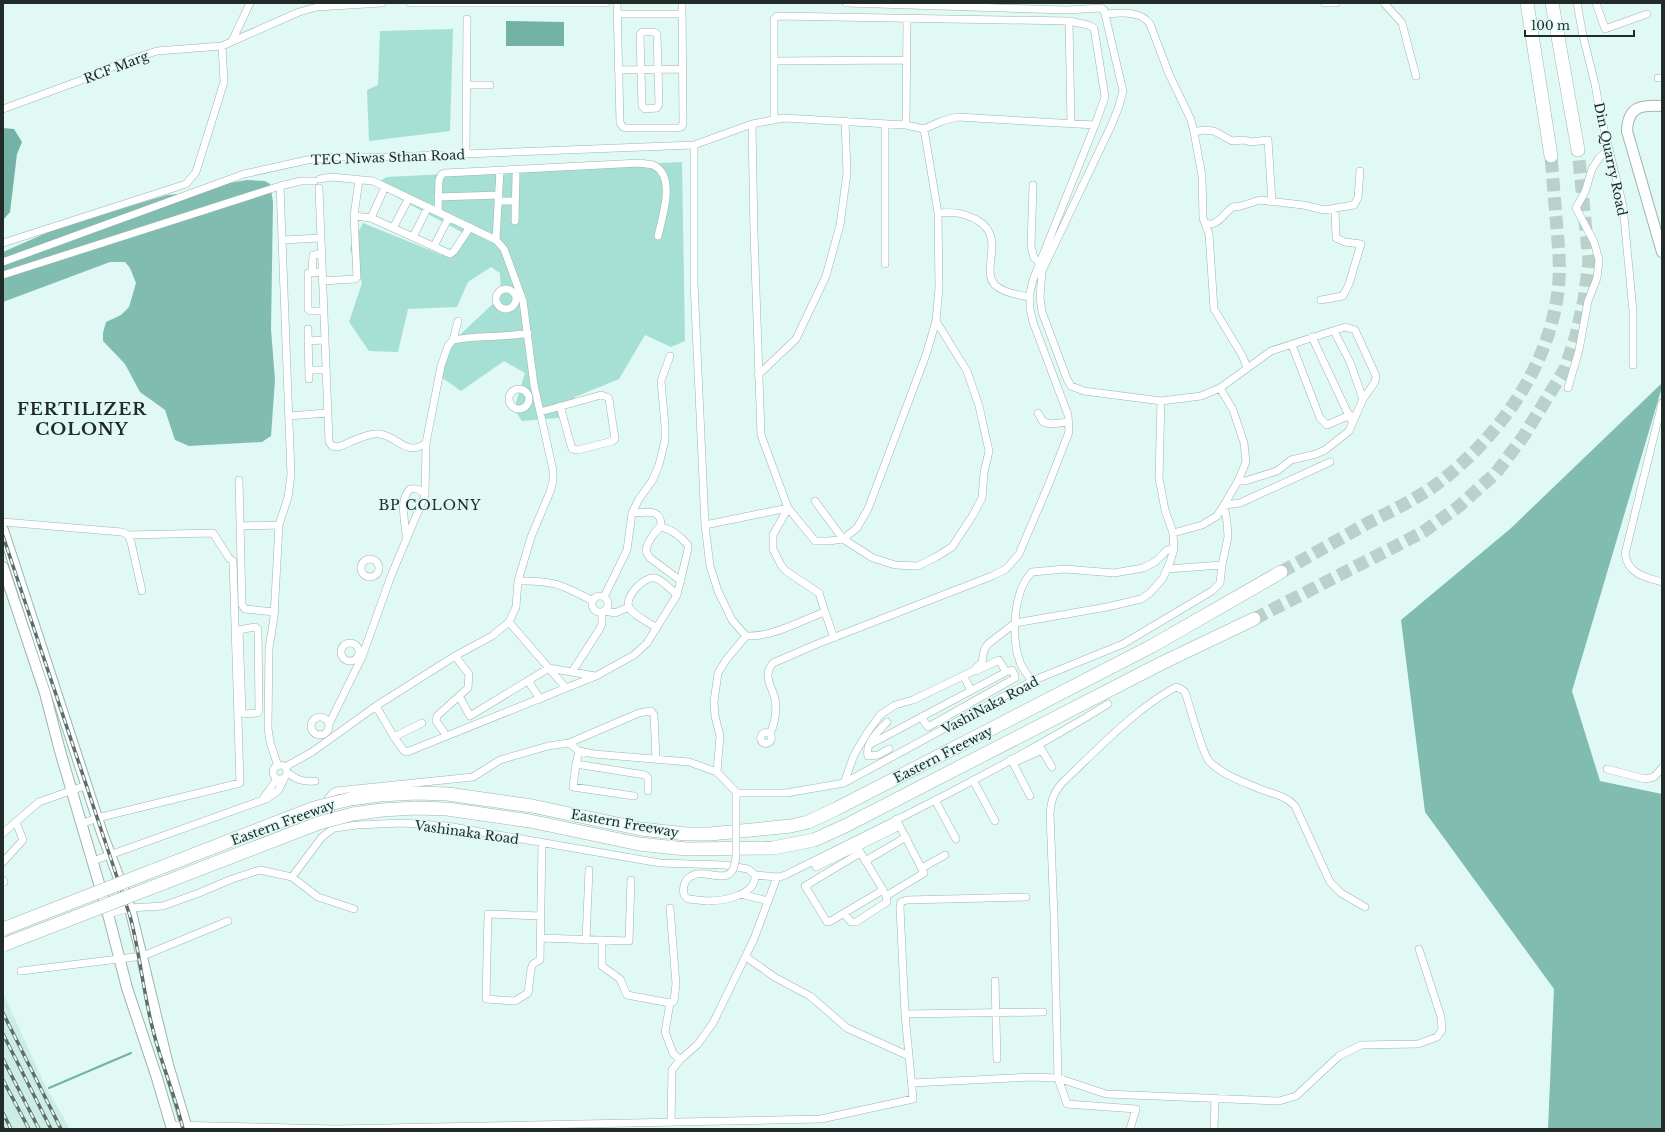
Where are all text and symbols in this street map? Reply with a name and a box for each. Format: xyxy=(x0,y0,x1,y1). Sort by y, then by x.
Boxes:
scale bar xyxy=(1525,12,1634,38)
text: 100 m xyxy=(1531,18,1570,33)
street label: RCF Marg xyxy=(81,47,151,88)
street label: Din Quarry Road xyxy=(1590,101,1631,218)
street label: TEC Niwas Sthan Road xyxy=(311,146,466,169)
district label: FERTILIZER COLONY xyxy=(17,399,147,440)
district label: BP COLONY xyxy=(378,496,482,514)
street label: VashiNaka Road xyxy=(938,673,1042,739)
street label: Eastern Freeway xyxy=(891,722,996,787)
street label: Eastern Freeway xyxy=(229,796,338,849)
street label: Eastern Freeway xyxy=(570,806,681,841)
street label: Vashinaka Road xyxy=(413,817,520,848)

